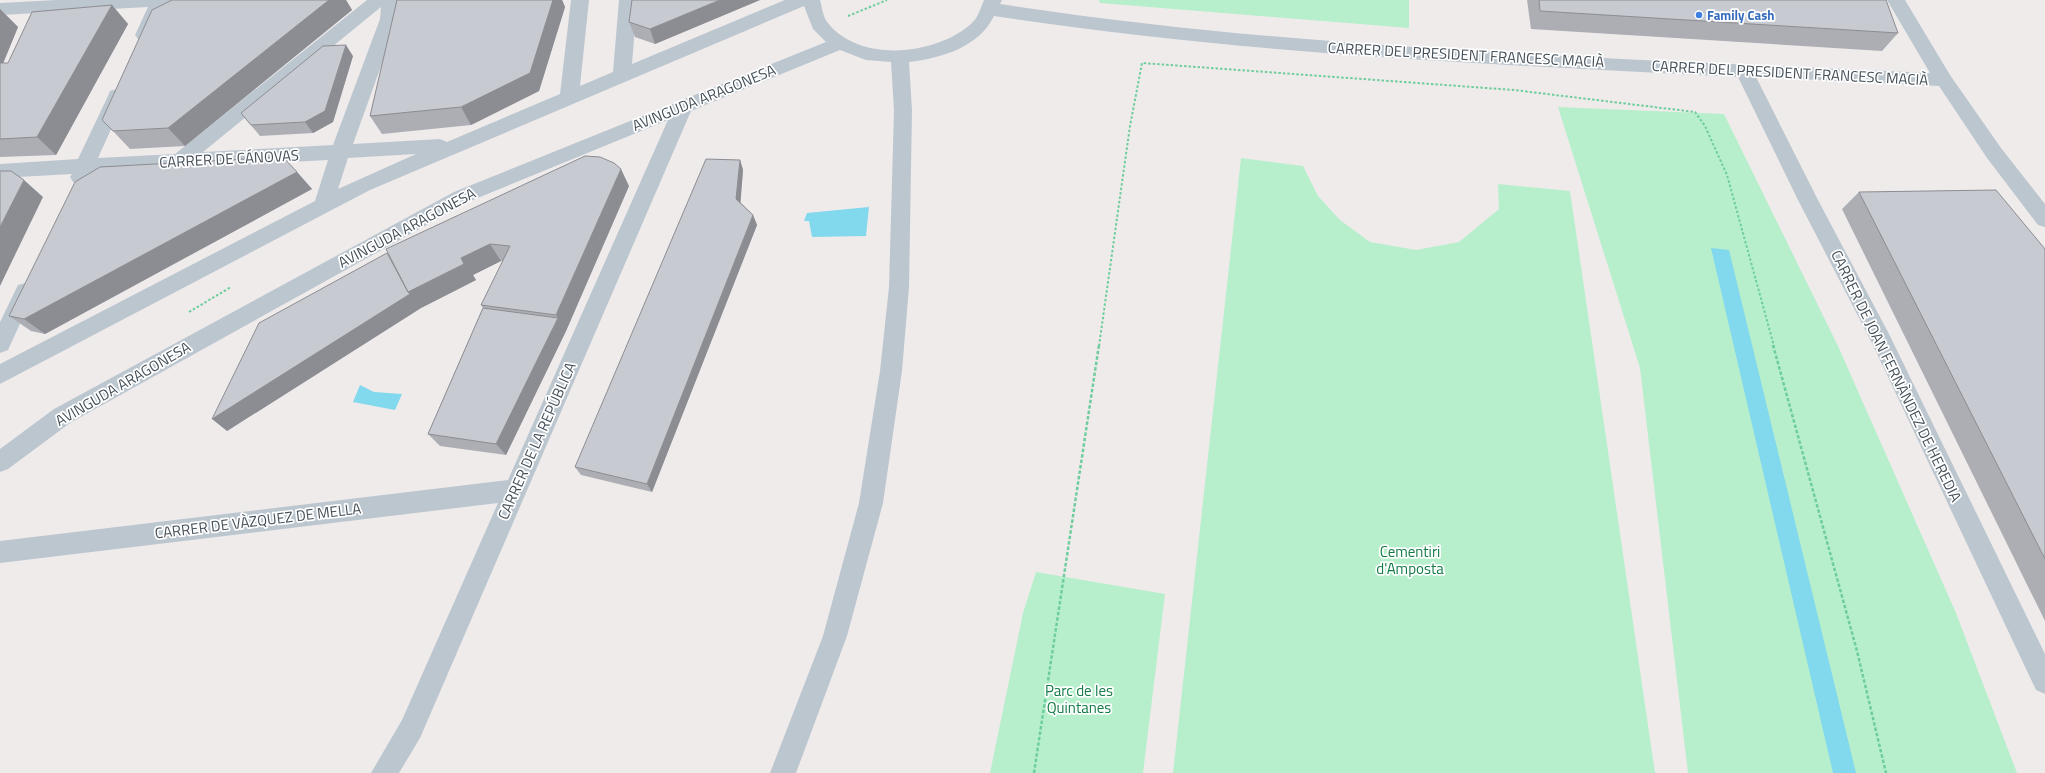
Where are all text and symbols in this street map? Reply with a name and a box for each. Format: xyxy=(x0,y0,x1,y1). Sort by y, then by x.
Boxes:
place label: Family Cash xyxy=(1707,5,1774,25)
marker: Family Cash xyxy=(1694,10,1704,20)
street label: CARRER DEL PRESIDENT FRANCESC MACIÀ xyxy=(1327,36,1605,73)
street label: CARRER DEL PRESIDENT FRANCESC MACIÀ xyxy=(1651,54,1929,91)
street label: AVINGUDA ARAGONESA xyxy=(629,58,779,137)
street label: CARRER DE CÁNOVAS xyxy=(159,143,299,174)
street label: AVINGUDA ARAGONESA xyxy=(334,181,480,274)
street label: CARRER DE JOAN FERNÀNDEZ DE HEREDIA xyxy=(1825,246,1968,506)
street label: AVINGUDA ARAGONESA xyxy=(51,335,195,432)
street label: CARRER DE LA REPÚBLICA xyxy=(491,358,582,523)
street label: CARRER DE VÀZQUEZ DE MELLA xyxy=(154,496,362,545)
park label: Cementiri d'Amposta xyxy=(1376,540,1444,580)
park label: Parc de les Quintanes xyxy=(1045,679,1113,719)

